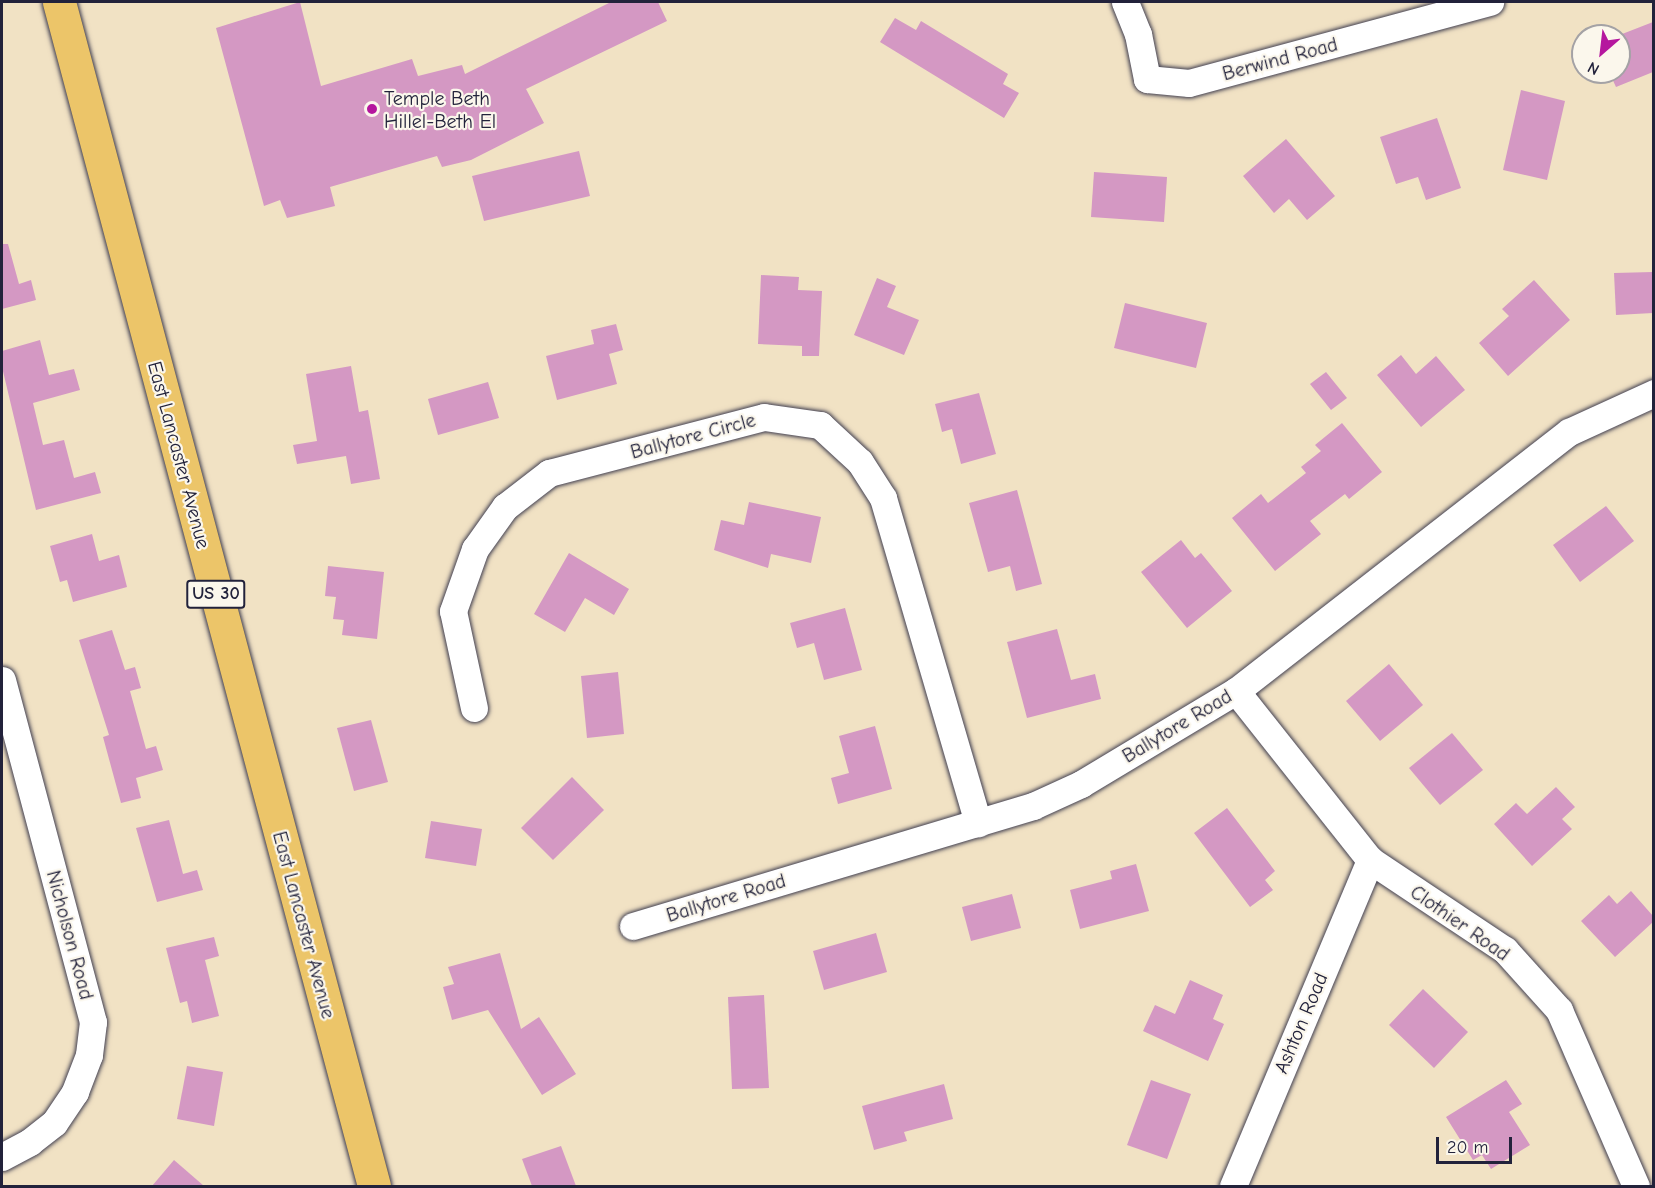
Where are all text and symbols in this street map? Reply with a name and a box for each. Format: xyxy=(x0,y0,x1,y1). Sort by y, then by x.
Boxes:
north arrow xyxy=(1571,24,1631,84)
street label: Berwind Road xyxy=(1220,32,1340,86)
text: N xyxy=(1585,58,1602,79)
place label: Temple Beth Hillel-Beth El xyxy=(384,86,496,133)
marker: Temple Beth Hillel-Beth El xyxy=(365,102,379,116)
street label: East Lancaster Avenue xyxy=(142,359,216,551)
street label: Ballytore Circle xyxy=(628,408,758,464)
road number: US 30 xyxy=(186,579,246,609)
street label: Ballytore Road xyxy=(1118,684,1236,768)
street label: East Lancaster Avenue xyxy=(267,829,341,1021)
street label: Nicholson Road xyxy=(41,868,99,1002)
street label: Ballytore Road xyxy=(663,868,789,928)
street label: Clothier Road xyxy=(1406,880,1514,966)
street label: Ashton Road xyxy=(1269,969,1333,1077)
scale bar xyxy=(1439,1125,1516,1163)
text: 20 m xyxy=(1447,1137,1488,1158)

